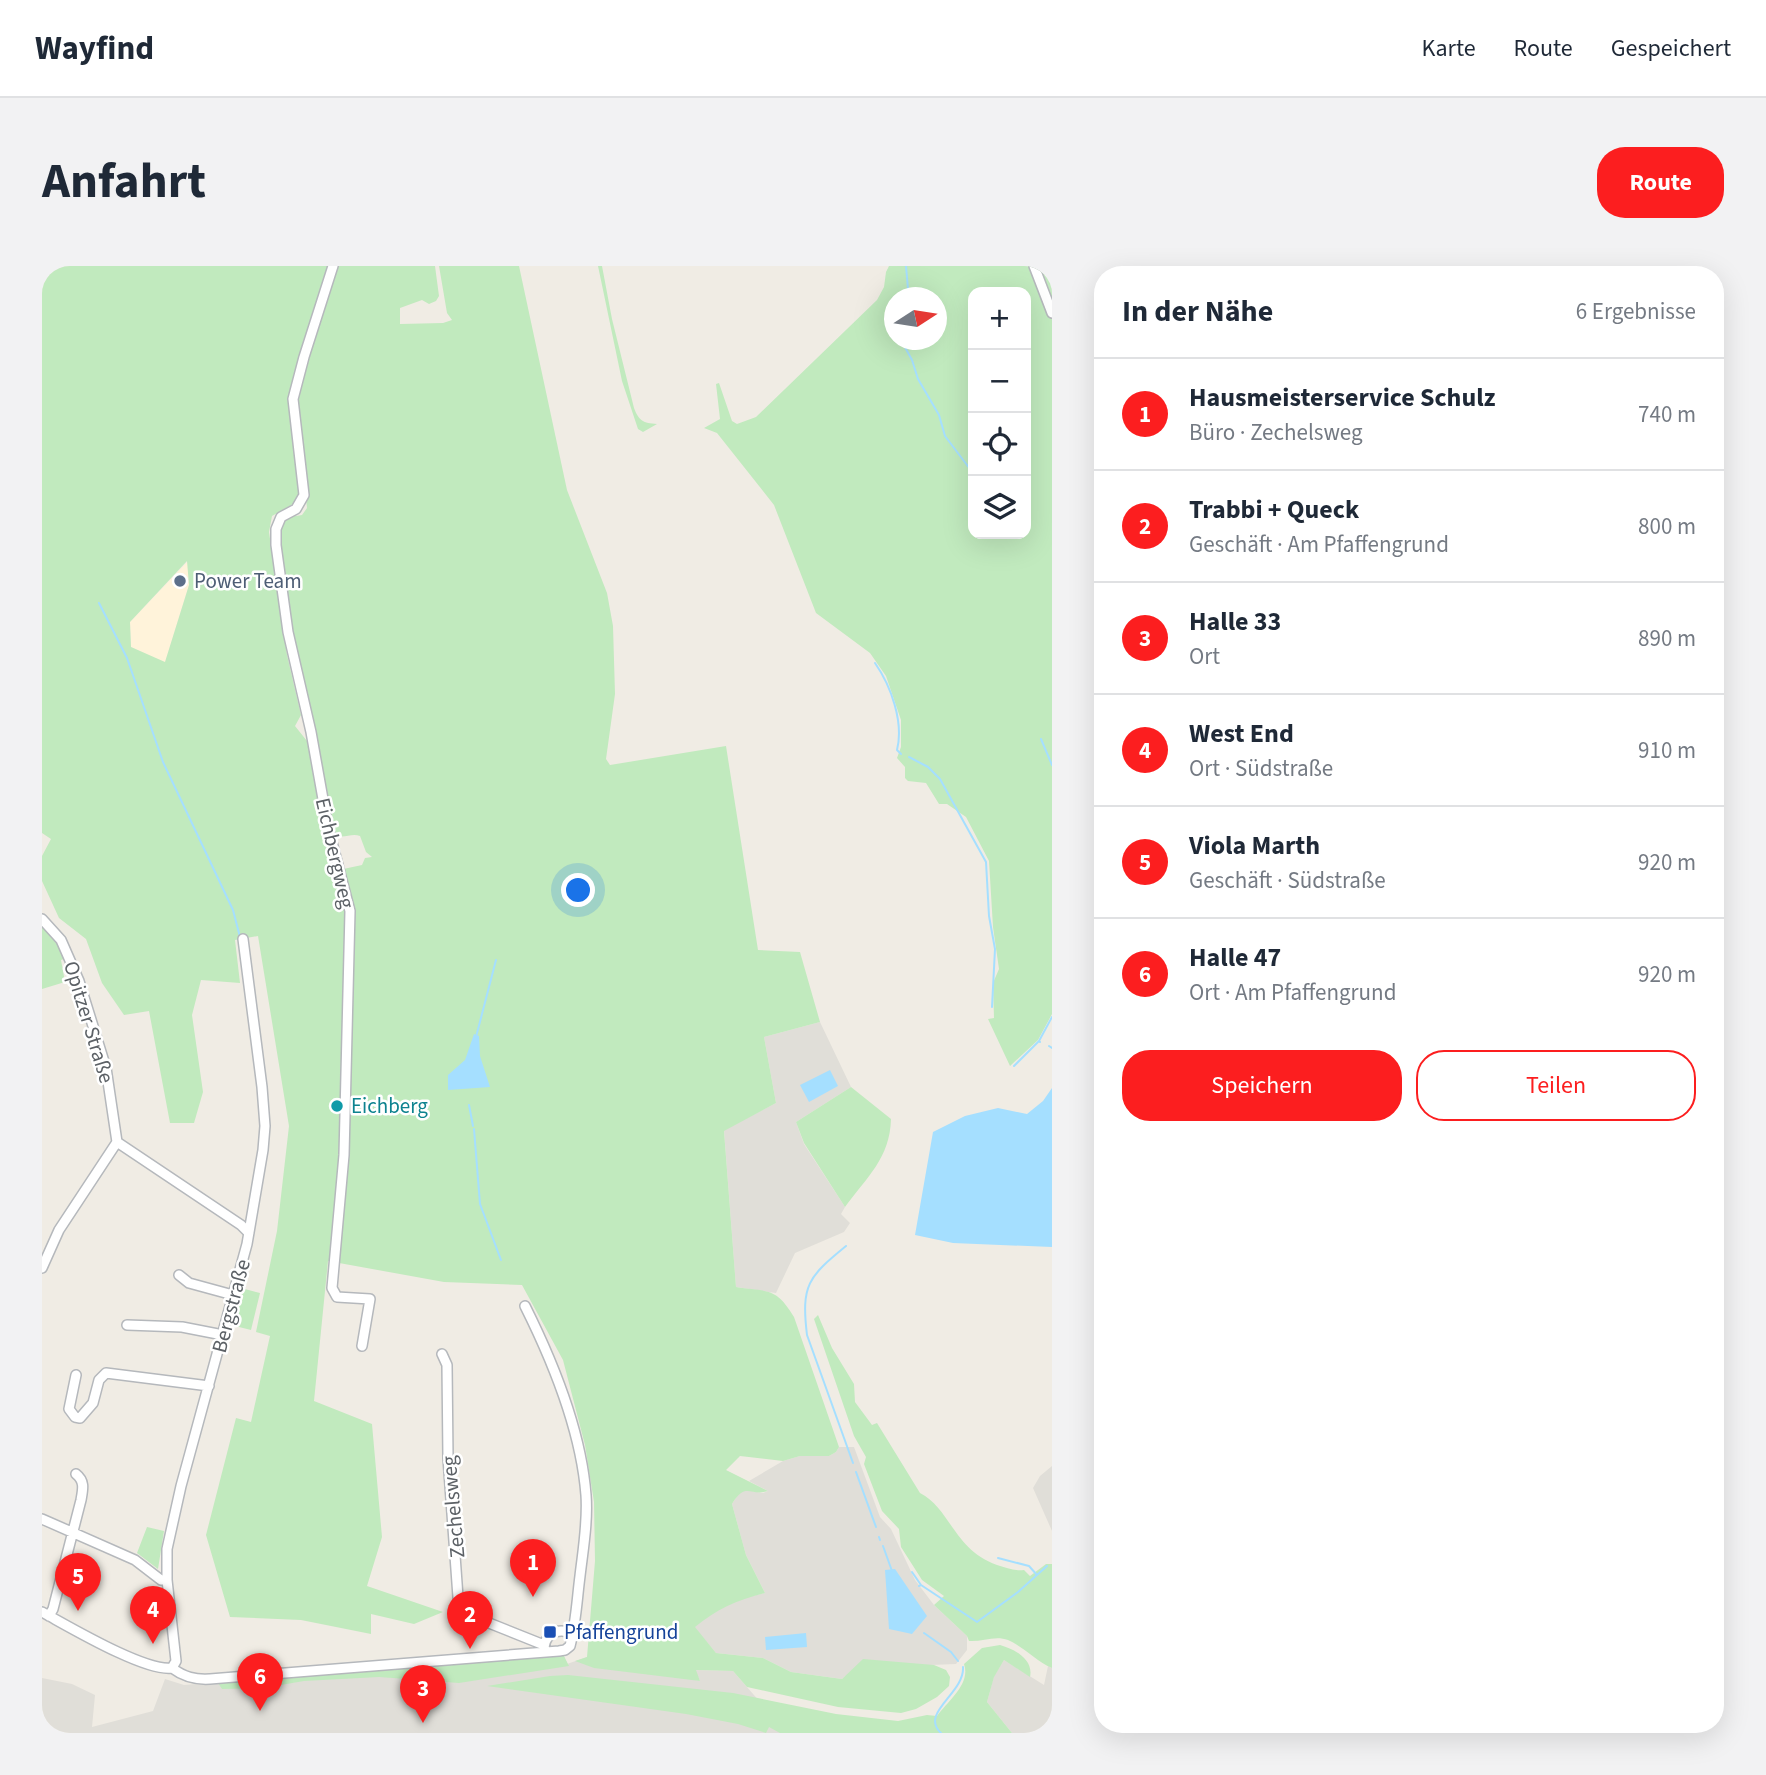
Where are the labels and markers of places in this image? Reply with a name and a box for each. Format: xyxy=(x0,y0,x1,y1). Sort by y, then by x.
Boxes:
place label: Power Team xyxy=(194,566,302,596)
marker: Power Team xyxy=(172,573,188,589)
place label: Eichberg xyxy=(351,1091,428,1121)
marker: Eichberg xyxy=(329,1098,345,1114)
pin: 1 xyxy=(510,1539,556,1597)
pin: 5 xyxy=(55,1553,101,1611)
pin: 4 xyxy=(130,1586,176,1644)
pin: 2 xyxy=(447,1591,493,1649)
place label: Pfaffengrund xyxy=(564,1617,678,1647)
marker: Pfaffengrund xyxy=(542,1624,558,1640)
pin: 6 xyxy=(237,1653,283,1711)
pin: 3 xyxy=(400,1665,446,1723)

